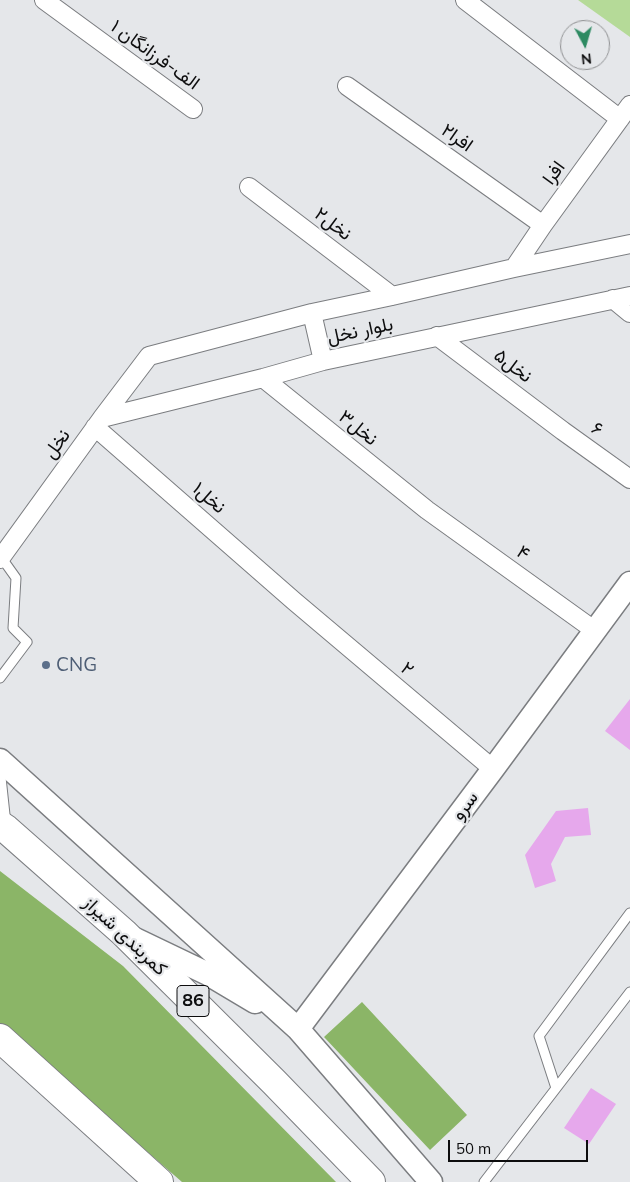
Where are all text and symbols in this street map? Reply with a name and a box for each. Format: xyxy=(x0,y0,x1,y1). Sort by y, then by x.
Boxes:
street label: ۱ الف-فرزانگان xyxy=(106,15,204,95)
north arrow xyxy=(560,20,610,70)
text: N xyxy=(580,49,593,68)
street label: ۲افرا xyxy=(437,119,477,157)
street label: افرا xyxy=(538,157,570,189)
street label: نخل۲ xyxy=(310,203,356,245)
street label: بلوار نخل xyxy=(325,313,395,349)
street label: نخل۵ xyxy=(489,344,537,388)
street label: نخل۳ xyxy=(334,405,382,451)
street label: ۶ xyxy=(587,417,607,441)
street label: نخل xyxy=(39,425,75,463)
street label: نخل۱ xyxy=(188,477,230,519)
street label: ۴ xyxy=(512,541,534,565)
place label: CNG xyxy=(56,654,97,676)
street label: ۲ xyxy=(396,657,418,681)
marker: CNG xyxy=(40,659,52,671)
street label: سرو xyxy=(447,787,483,825)
street label: کمربندی شیراز xyxy=(78,891,172,981)
road number: 86 xyxy=(177,986,209,1016)
scale bar xyxy=(450,1130,590,1162)
text: 50 m xyxy=(456,1139,491,1158)

